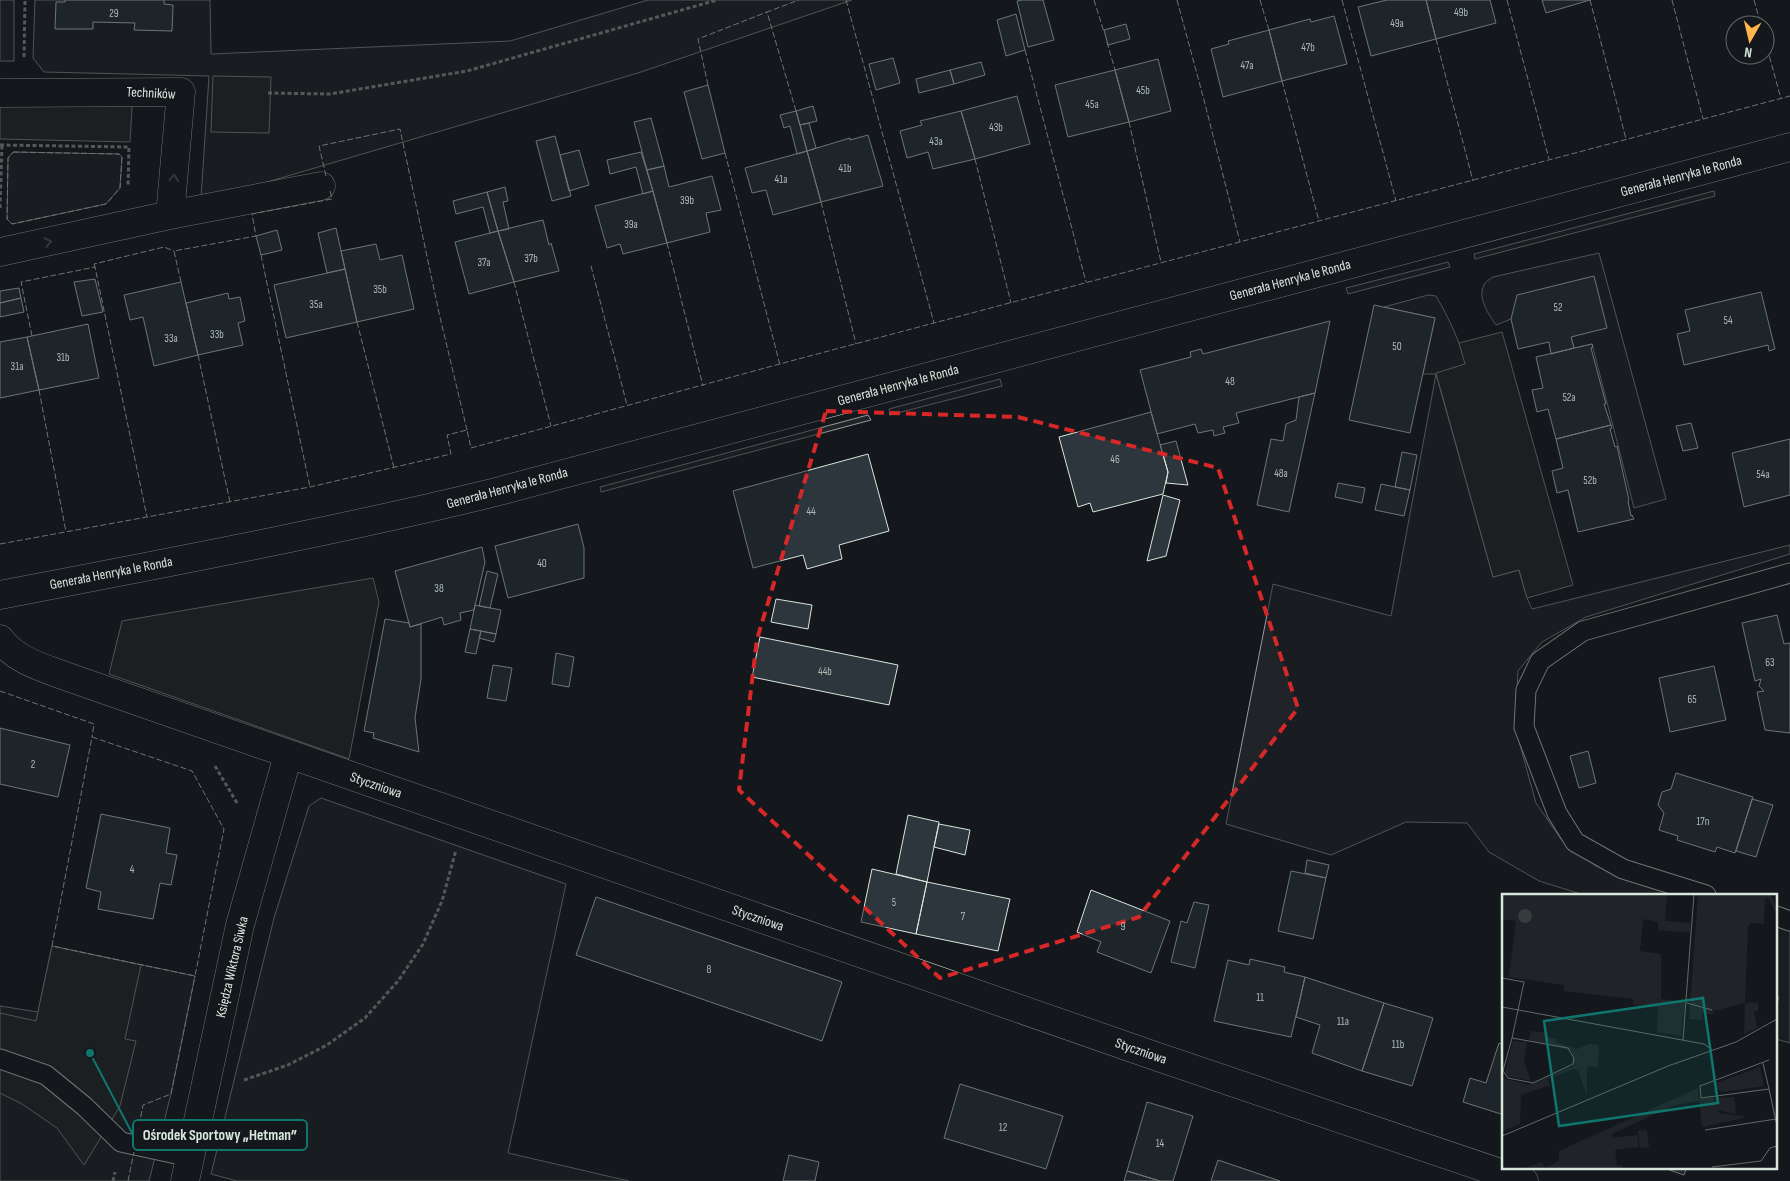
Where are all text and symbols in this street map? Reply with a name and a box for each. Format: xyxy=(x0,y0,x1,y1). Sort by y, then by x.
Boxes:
house number: 49b xyxy=(1454,6,1468,19)
house number: 29 xyxy=(109,7,119,20)
north arrow xyxy=(1725,15,1775,65)
house number: 49a xyxy=(1390,17,1404,30)
house number: 47b xyxy=(1301,41,1315,54)
text: N xyxy=(1743,43,1753,61)
house number: 47a xyxy=(1241,59,1254,72)
street label: Techników xyxy=(126,83,176,103)
house number: 45b xyxy=(1136,84,1150,97)
house number: 45a xyxy=(1085,98,1099,111)
house number: 43b xyxy=(989,121,1003,134)
house number: 43a xyxy=(929,135,943,148)
street label: Generała Henryka le Ronda xyxy=(1619,152,1743,200)
house number: 41b xyxy=(838,162,852,175)
house number: 41a xyxy=(775,173,787,186)
one-way arrow xyxy=(168,174,179,182)
house number: 39b xyxy=(680,194,694,207)
house number: 39a xyxy=(624,218,638,231)
one-way arrow xyxy=(43,237,52,248)
house number: 37b xyxy=(524,252,538,265)
house number: 37a xyxy=(477,256,491,269)
street label: Generała Henryka le Ronda xyxy=(1228,256,1352,304)
house number: 35b xyxy=(373,283,387,296)
house number: 35a xyxy=(309,298,323,311)
house number: 52 xyxy=(1554,301,1563,314)
house number: 54 xyxy=(1723,314,1733,327)
house number: 33b xyxy=(210,328,224,341)
house number: 33a xyxy=(164,332,178,345)
house number: 50 xyxy=(1392,340,1402,353)
house number: 31b xyxy=(56,351,70,364)
house number: 31a xyxy=(11,360,23,373)
street label: Generała Henryka le Ronda xyxy=(836,361,960,409)
house number: 48 xyxy=(1225,375,1235,388)
house number: 52a xyxy=(1562,391,1576,404)
house number: 46 xyxy=(1110,453,1120,466)
street label: Generała Henryka le Ronda xyxy=(445,464,569,512)
house number: 48a xyxy=(1274,467,1288,480)
house number: 54a xyxy=(1756,468,1770,481)
house number: 52b xyxy=(1583,474,1597,487)
house number: 44 xyxy=(806,505,816,518)
street label: Generała Henryka le Ronda xyxy=(48,553,174,593)
house number: 40 xyxy=(537,557,547,570)
house number: 38 xyxy=(434,582,444,595)
house number: 63 xyxy=(1765,656,1775,669)
house number: 44b xyxy=(818,665,832,678)
house number: 65 xyxy=(1687,693,1697,706)
house number: 2 xyxy=(31,758,36,771)
street label: Styczniowa xyxy=(348,768,404,802)
house number: 17n xyxy=(1697,815,1710,828)
house number: 4 xyxy=(130,863,135,876)
inset map xyxy=(1502,894,1778,1168)
house number: 5 xyxy=(892,896,896,909)
street label: Styczniowa xyxy=(730,901,786,935)
house number: 7 xyxy=(961,910,966,923)
street label: Księdza Wiktora Siwka xyxy=(212,915,252,1019)
house number: 9 xyxy=(1121,920,1126,933)
house number: 8 xyxy=(707,963,712,976)
house number: 11 xyxy=(1256,991,1264,1004)
house number: 11a xyxy=(1337,1015,1349,1028)
street label: Styczniowa xyxy=(1113,1034,1169,1068)
house number: 11b xyxy=(1392,1038,1405,1051)
callout: Ośrodek Sportowy „Hetman” xyxy=(133,1120,307,1150)
house number: 12 xyxy=(999,1121,1008,1134)
text: Ośrodek Sportowy „Hetman” xyxy=(143,1126,297,1145)
house number: 14 xyxy=(1156,1137,1165,1150)

